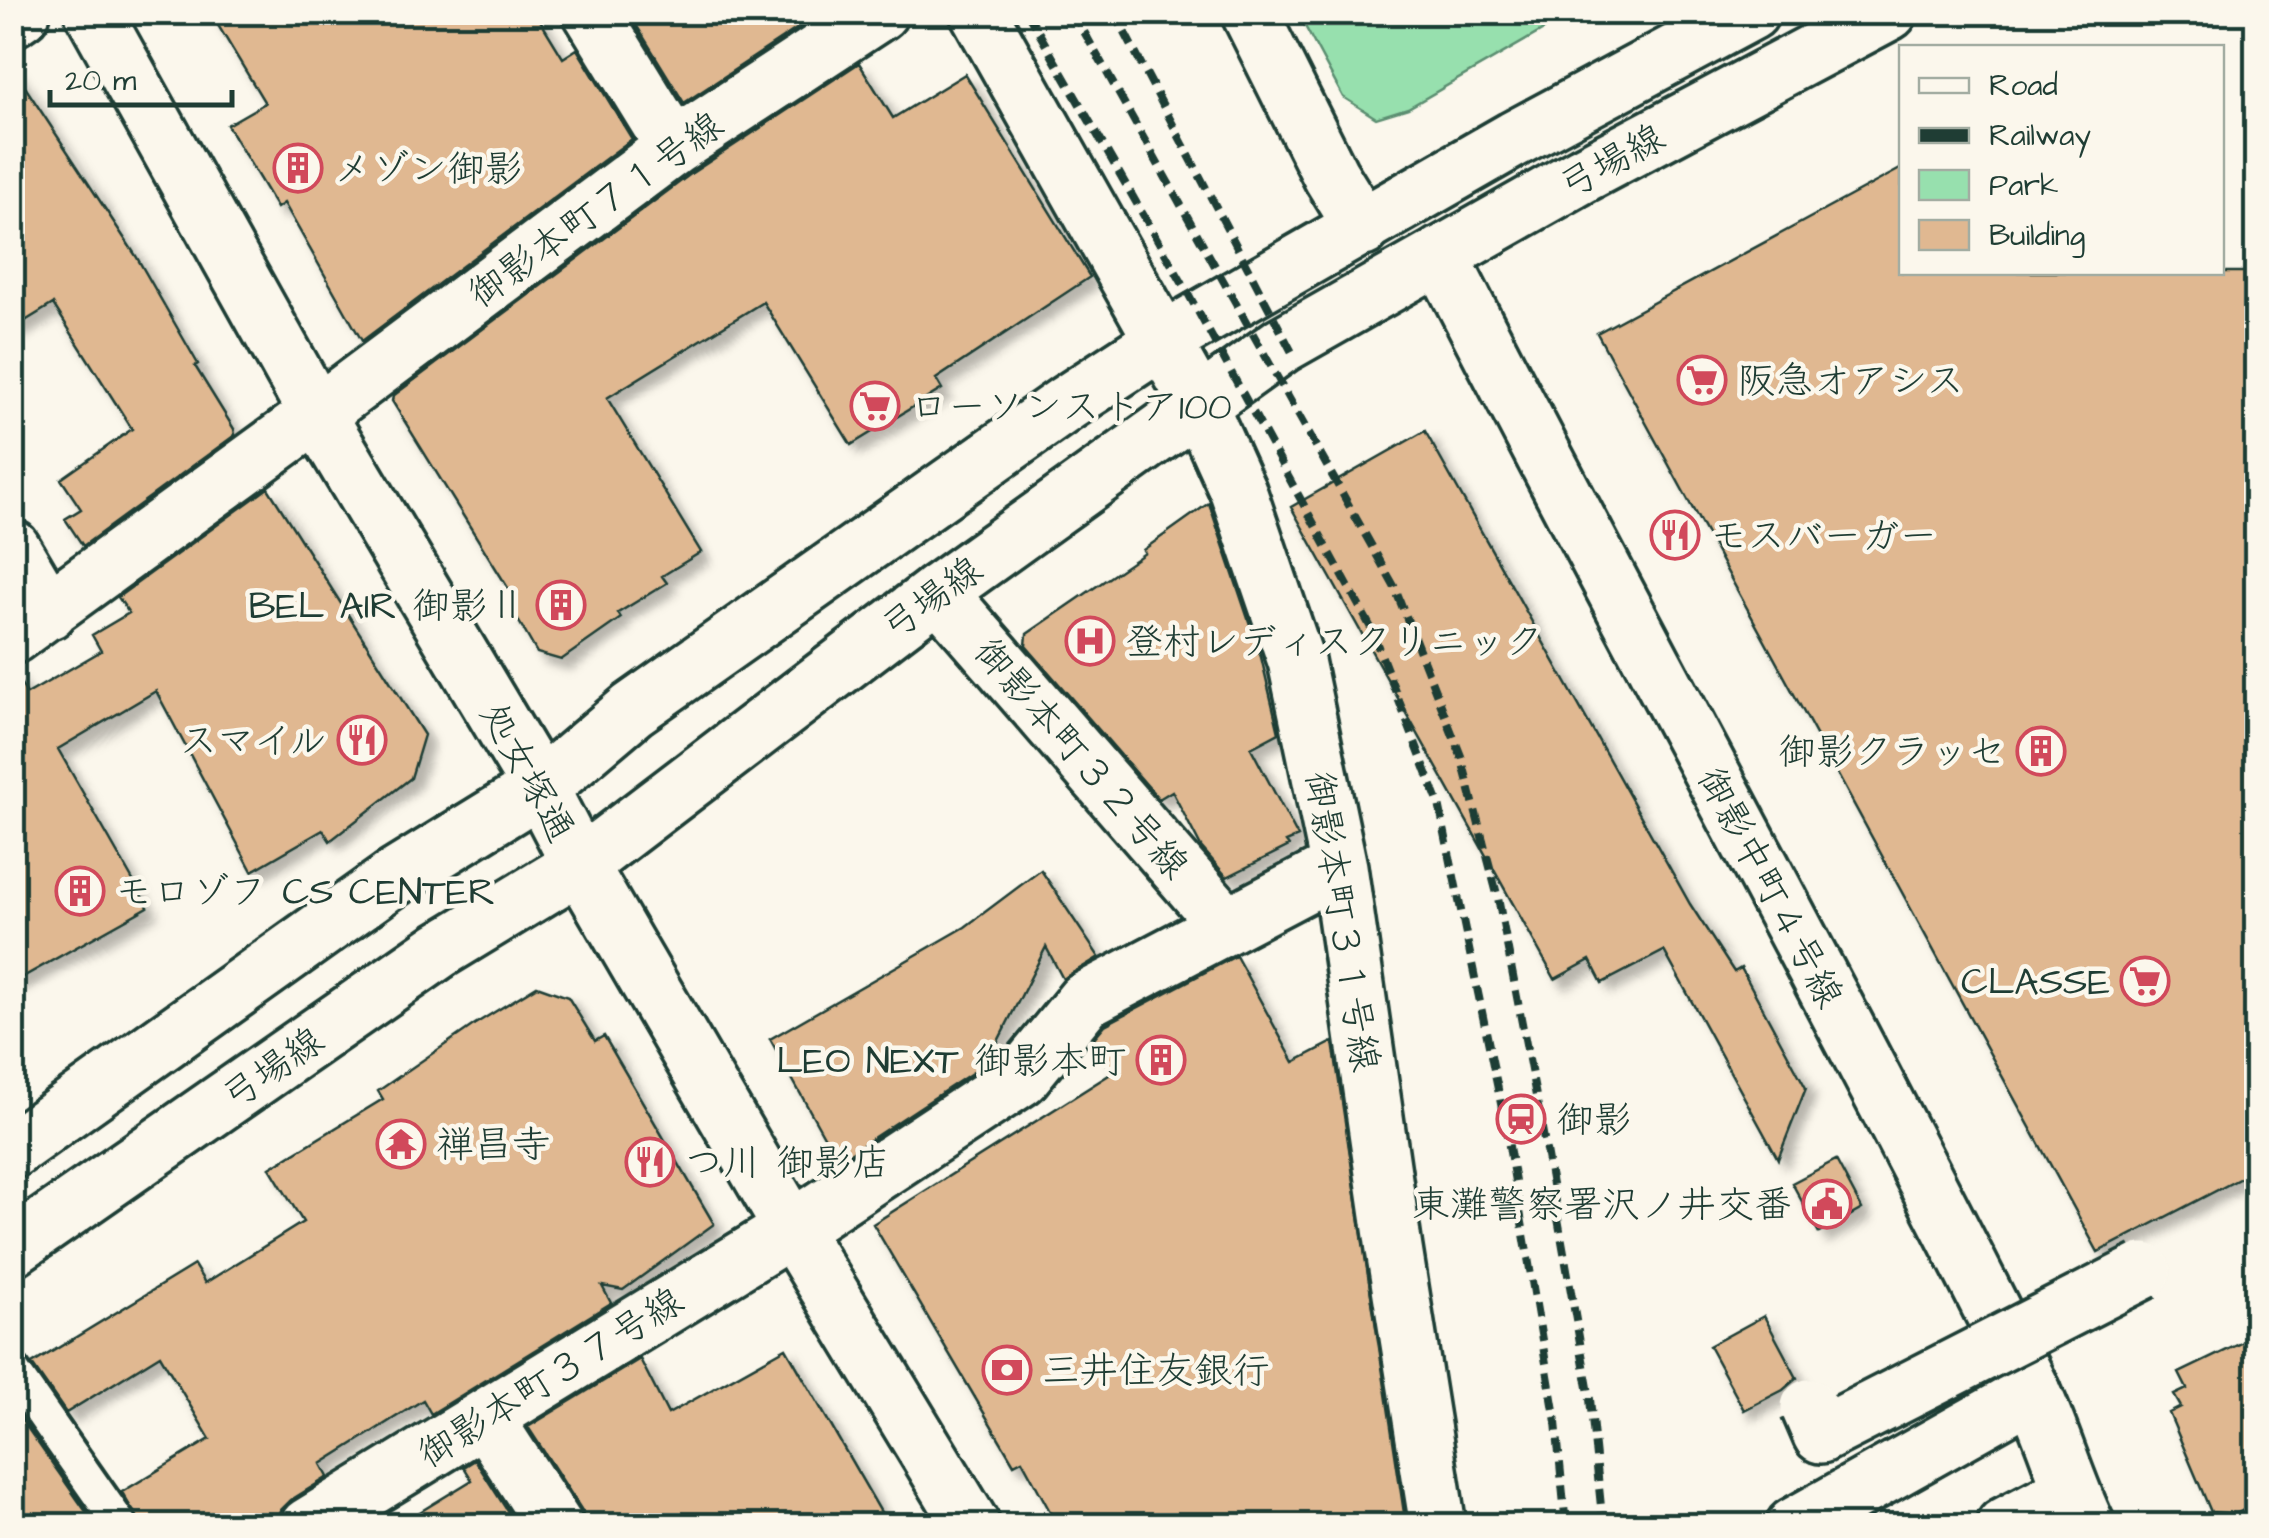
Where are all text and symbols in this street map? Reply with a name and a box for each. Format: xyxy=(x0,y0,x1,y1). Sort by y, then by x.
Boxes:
scale bar xyxy=(50,45,232,107)
legend xyxy=(1899,45,2224,275)
text: 20 m xyxy=(65,60,137,102)
text: Road xyxy=(1989,65,2058,107)
street label: 御影本町７１号線 xyxy=(458,100,734,321)
street label: 弓場線 xyxy=(1550,112,1674,213)
text: Railway xyxy=(1989,115,2091,158)
building icon: メゾン御影 xyxy=(272,142,324,194)
place label: メゾン御影 xyxy=(333,144,523,196)
text: Park xyxy=(1989,165,2058,207)
text: Building xyxy=(1989,215,2085,258)
supermarket icon: 阪急オアシス xyxy=(1676,354,1728,406)
place label: 阪急オアシス xyxy=(1737,356,1964,408)
supermarket icon: ローソンストア100 xyxy=(849,380,901,432)
place label: ローソンストア100 xyxy=(910,382,1232,434)
restaurant icon: モスバーガー xyxy=(1649,509,1701,561)
place label: モスバーガー xyxy=(1710,511,1937,563)
street label: 弓場線 xyxy=(871,545,994,654)
building icon: BEL AIR 御影Ⅱ xyxy=(535,579,587,631)
place label: BEL AIR 御影Ⅱ xyxy=(249,581,526,633)
hospital icon: 登村レディスクリニック xyxy=(1064,615,1116,667)
place label: 登村レディスクリニック xyxy=(1125,617,1543,669)
street label: 御影本町３２号線 xyxy=(961,628,1200,891)
street label: 処女塚通 xyxy=(467,694,586,852)
restaurant icon: スマイル xyxy=(336,714,388,766)
place label: スマイル xyxy=(180,716,327,768)
building icon: 御影クラッセ xyxy=(2015,725,2067,777)
place label: 御影クラッセ xyxy=(1778,727,2006,779)
street label: 御影中町４号線 xyxy=(1684,758,1855,1018)
street label: 御影本町３１号線 xyxy=(1292,767,1390,1076)
building icon: モロゾフ CS CENTER xyxy=(54,865,106,917)
place label: モロゾフ CS CENTER xyxy=(115,867,495,919)
supermarket icon: CLASSE xyxy=(2119,955,2171,1007)
place label: CLASSE xyxy=(1961,957,2110,1009)
street label: 弓場線 xyxy=(212,1016,335,1124)
building icon: LEO NEXT 御影本町 xyxy=(1135,1034,1187,1086)
place label: LEO NEXT 御影本町 xyxy=(777,1036,1126,1088)
station icon: 御影 xyxy=(1495,1093,1547,1145)
place label: 御影 xyxy=(1556,1095,1632,1147)
temple icon: 禅昌寺 xyxy=(375,1118,427,1170)
place label: 禅昌寺 xyxy=(436,1120,550,1172)
restaurant icon: つ川 御影店 xyxy=(624,1136,676,1188)
place label: つ川 御影店 xyxy=(685,1138,890,1190)
public building icon: 東灘警察署沢ノ井交番 xyxy=(1801,1178,1853,1230)
place label: 東灘警察署沢ノ井交番 xyxy=(1412,1180,1792,1232)
street label: 御影本町３７号線 xyxy=(408,1276,694,1481)
bank icon: 三井住友銀行 xyxy=(981,1344,1033,1396)
place label: 三井住友銀行 xyxy=(1042,1346,1270,1398)

